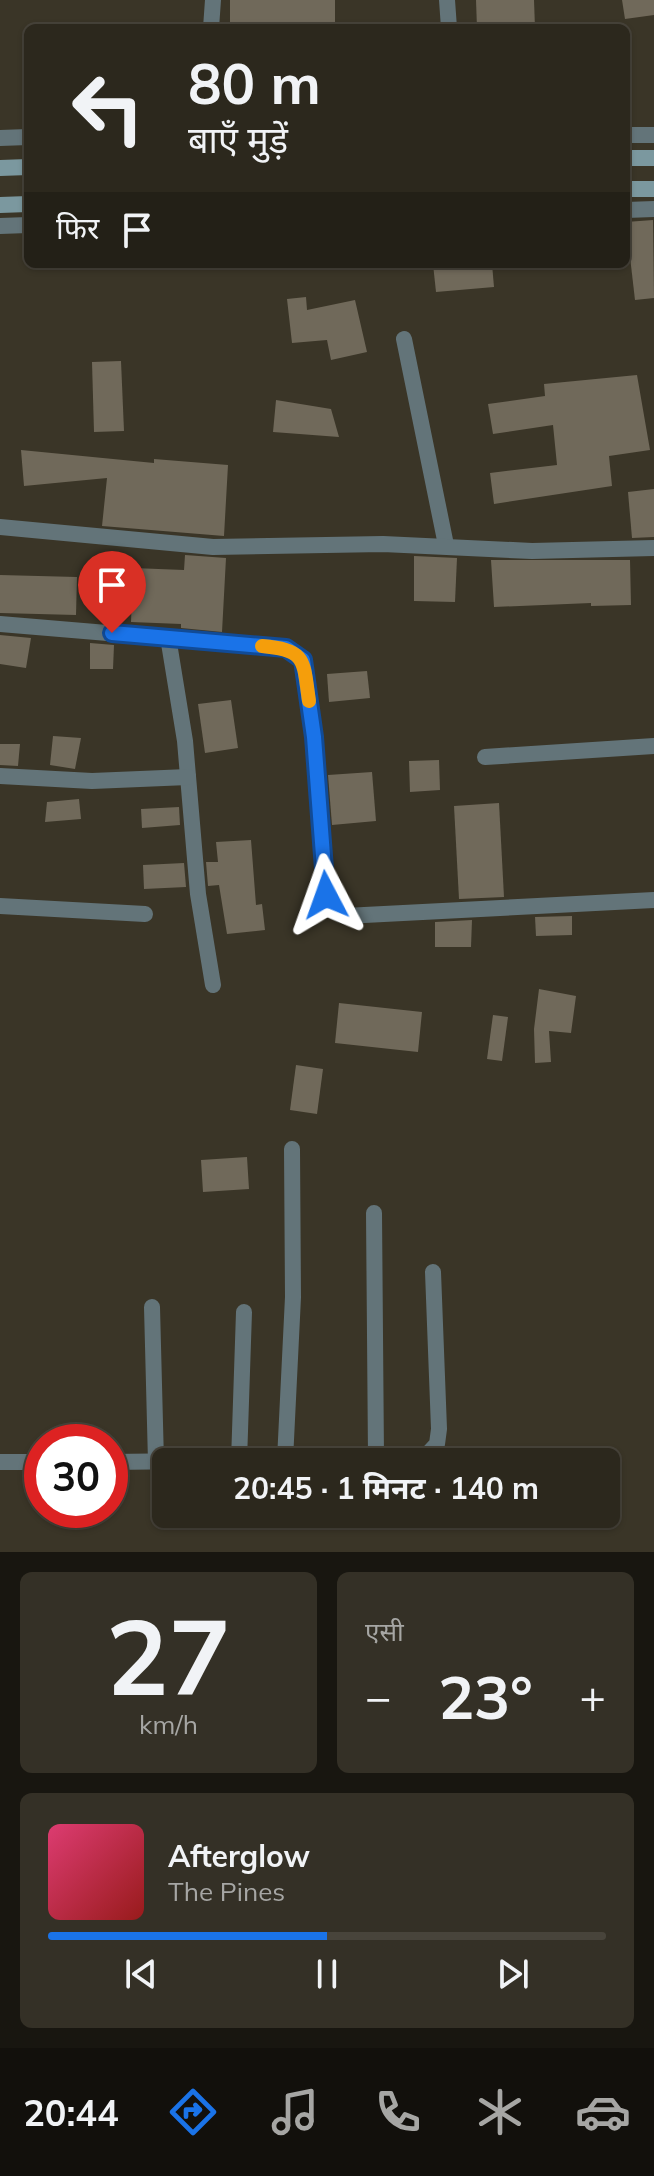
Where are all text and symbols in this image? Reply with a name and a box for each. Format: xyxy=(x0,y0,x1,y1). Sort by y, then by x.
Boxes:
text: 80 m xyxy=(188,48,321,118)
icon: left xyxy=(56,56,160,160)
text: बाएँ मुड़ें xyxy=(188,117,288,162)
icon: arrive xyxy=(115,208,159,252)
text: फिर xyxy=(56,209,99,247)
pin xyxy=(78,551,146,633)
icon: arrive xyxy=(90,563,134,607)
position arrow xyxy=(284,853,368,937)
speed limit sign: 30 xyxy=(24,1424,128,1528)
text: 20:45 · 1 मिनट · 140 m xyxy=(233,1469,539,1507)
text: 27 xyxy=(106,1590,231,1721)
text: एसी xyxy=(365,1615,404,1648)
text: 23° xyxy=(438,1659,533,1734)
text: − xyxy=(365,1669,391,1724)
text: + xyxy=(580,1669,606,1724)
text: km/h xyxy=(139,1708,198,1741)
text: Afterglow xyxy=(168,1837,310,1875)
text: The Pines xyxy=(168,1875,285,1908)
icon: previous xyxy=(119,1952,163,1996)
icon: pause xyxy=(305,1952,349,1996)
icon: next xyxy=(491,1952,535,1996)
icon: directions xyxy=(165,2084,221,2140)
icon: music xyxy=(267,2084,323,2140)
icon: phone xyxy=(370,2084,426,2140)
icon: climate xyxy=(472,2084,528,2140)
icon: car xyxy=(575,2084,631,2140)
text: 20:44 xyxy=(23,2090,119,2135)

